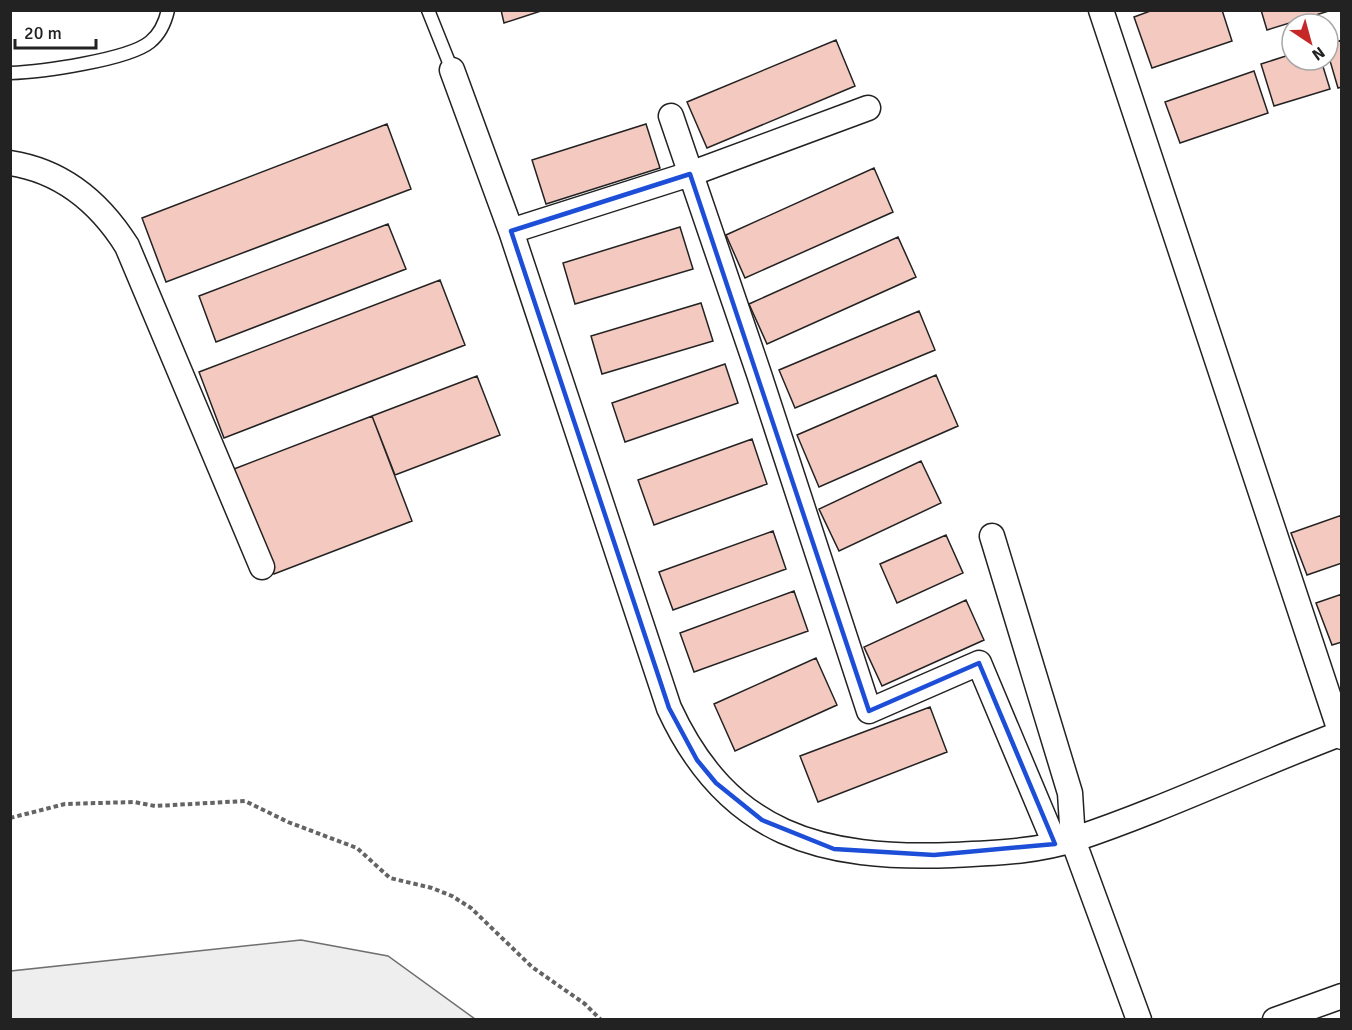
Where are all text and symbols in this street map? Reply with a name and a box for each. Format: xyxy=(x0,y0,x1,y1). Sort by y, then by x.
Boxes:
scale bar xyxy=(15,12,96,50)
north arrow xyxy=(1280,12,1340,72)
text: 20 m xyxy=(24,22,62,44)
text: N xyxy=(1308,42,1329,65)

